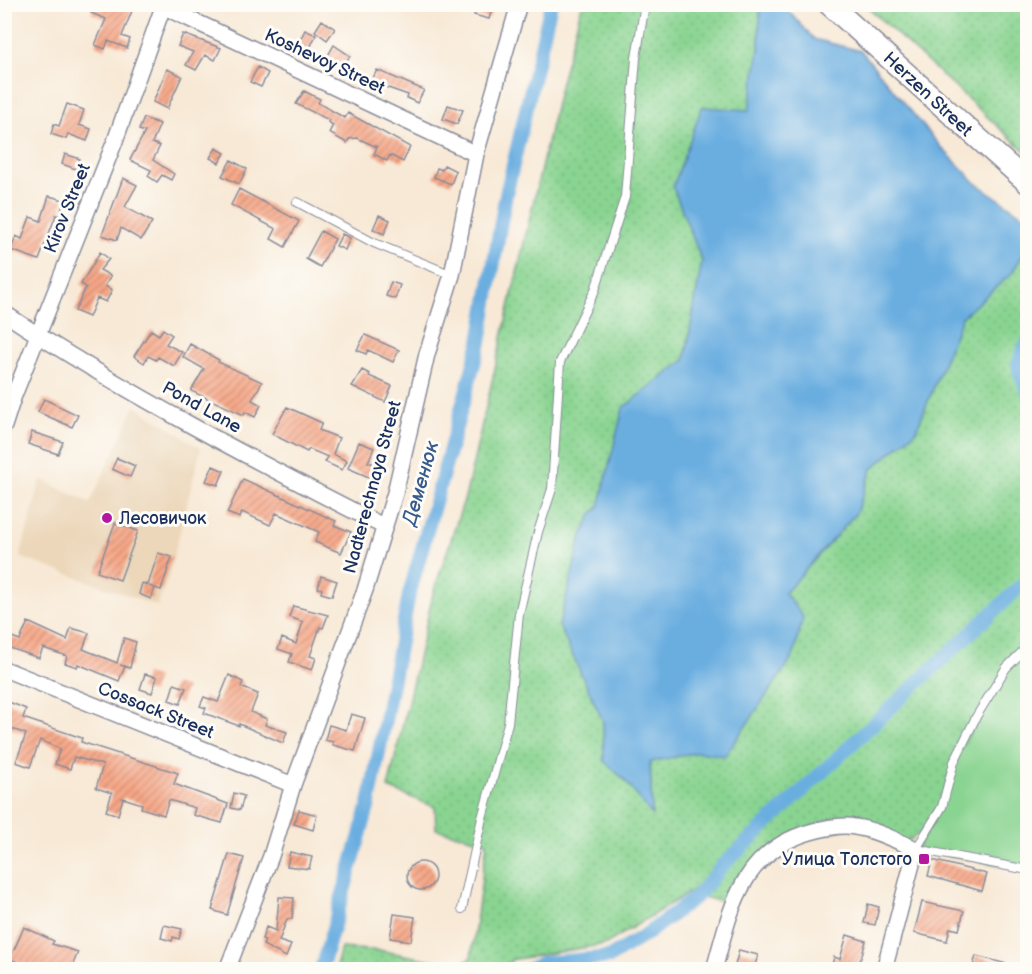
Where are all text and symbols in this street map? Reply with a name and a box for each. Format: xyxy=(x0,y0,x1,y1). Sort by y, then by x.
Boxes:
street label: Koshevoy Street xyxy=(261,24,389,99)
street label: Herzen Street xyxy=(879,48,977,141)
street label: Kirov Street xyxy=(40,160,95,256)
street label: Pond Lane xyxy=(159,377,245,438)
street label: Nadterechnaya Street xyxy=(339,398,406,576)
water label: Деменюк xyxy=(397,438,445,530)
place label: Лесовичок xyxy=(118,508,207,529)
marker: Лесовичок xyxy=(100,511,114,525)
street label: Cossack Street xyxy=(95,678,217,743)
place label: Улица Толстого xyxy=(782,849,912,870)
marker: Улица Толстого xyxy=(917,852,931,866)

